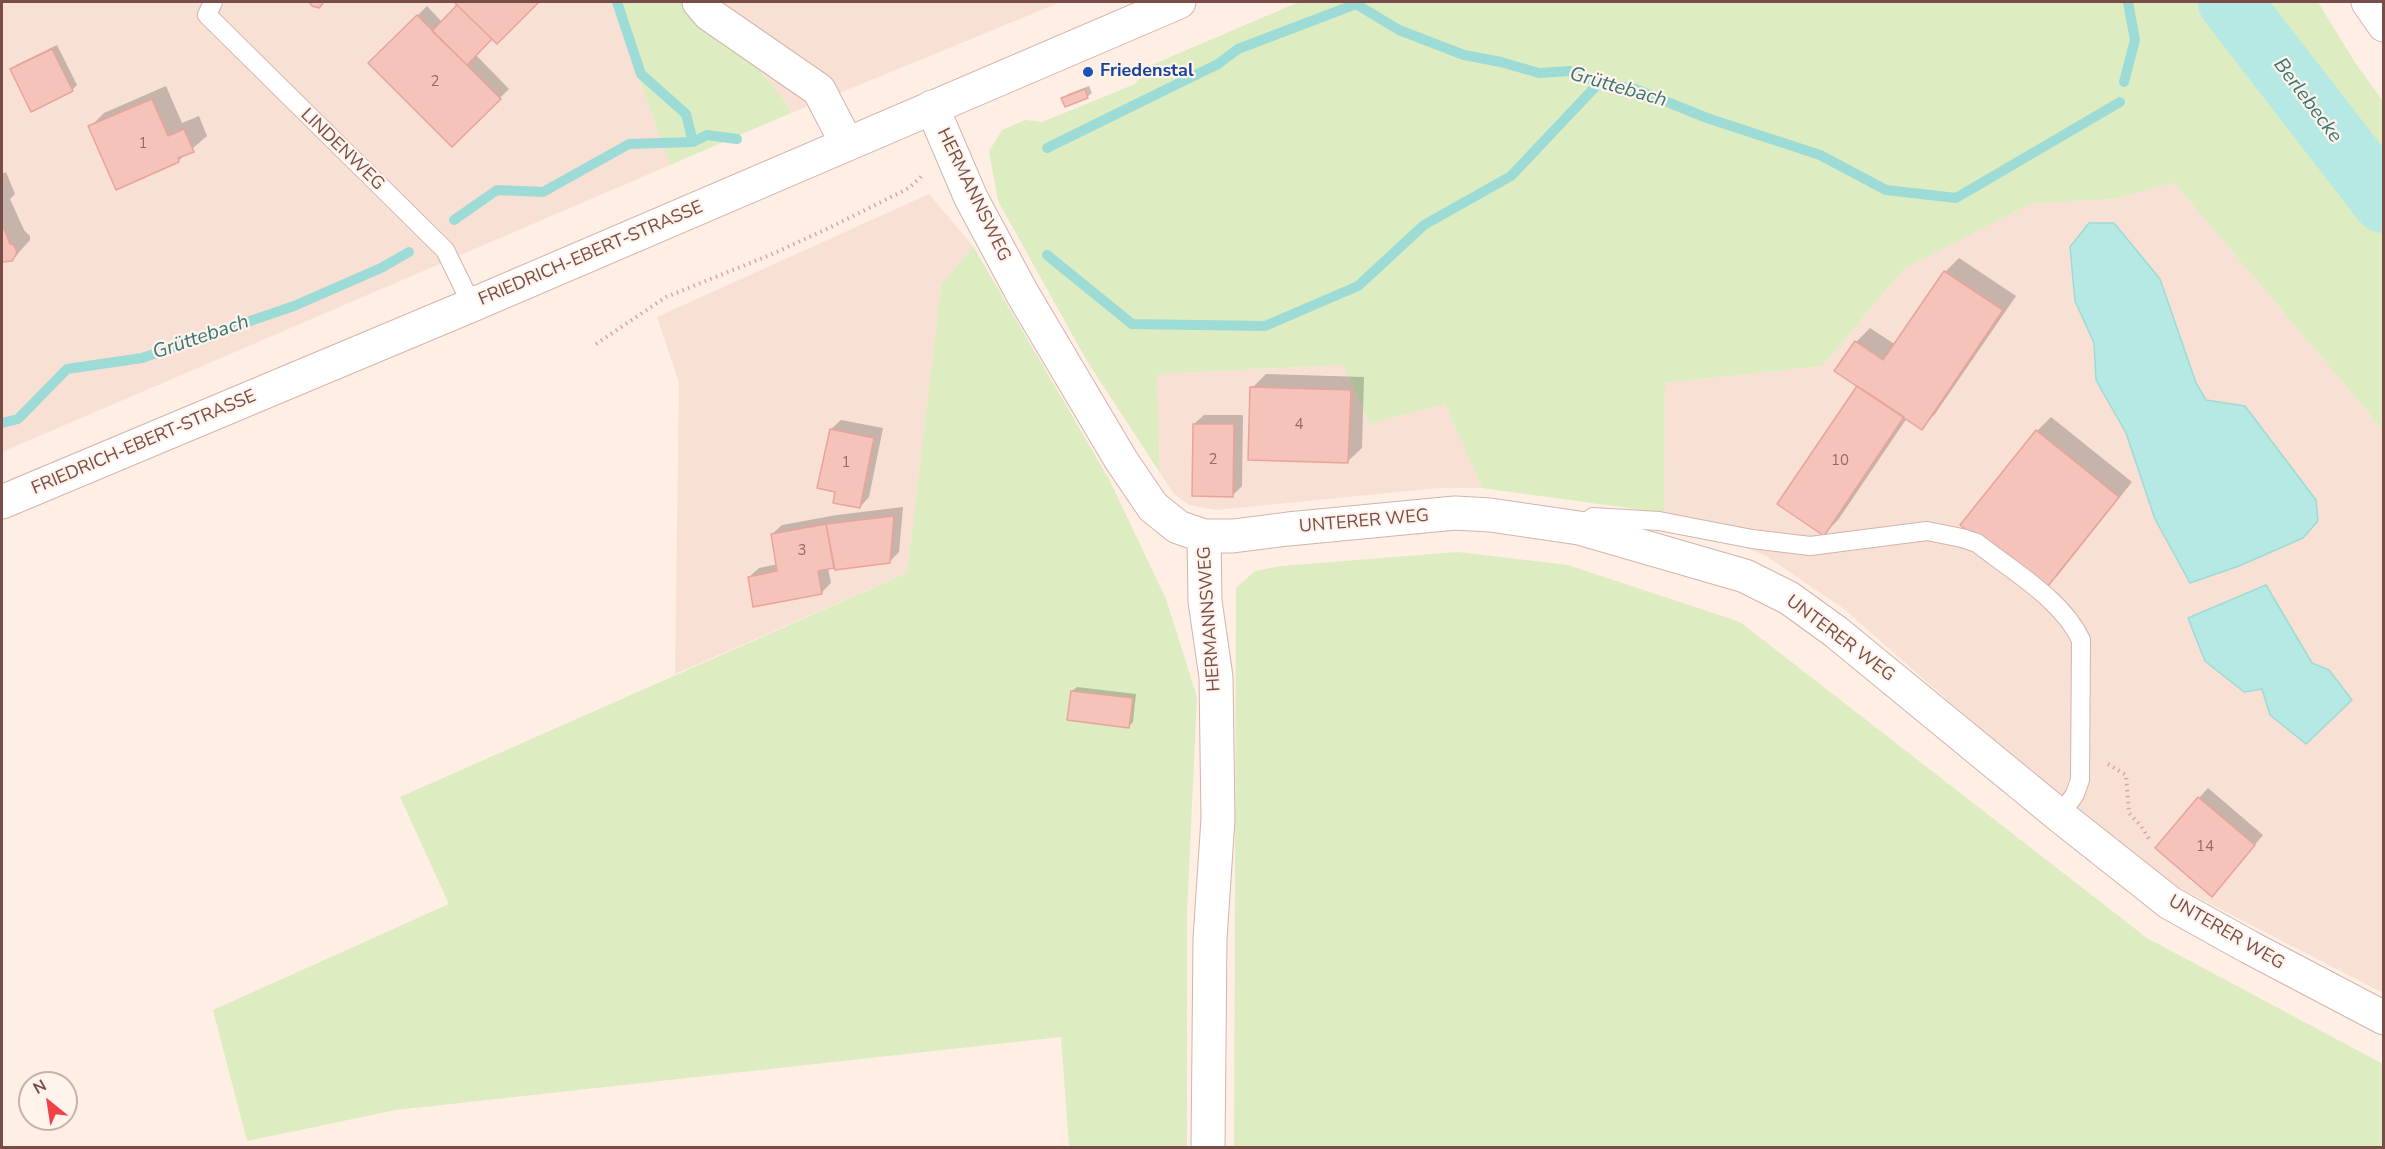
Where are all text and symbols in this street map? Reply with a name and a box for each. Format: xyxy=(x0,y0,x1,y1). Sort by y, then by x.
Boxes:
water label: Berlebecke xyxy=(2267,54,2347,148)
place label: Friedenstal xyxy=(1100,61,1194,83)
water label: Grüttebach xyxy=(1567,63,1669,113)
marker: Friedenstal xyxy=(1081,65,1095,79)
house number: 2 xyxy=(431,73,439,91)
street label: LINDENWEG xyxy=(296,105,388,195)
street label: HERMANNSWEG xyxy=(931,125,1015,265)
house number: 1 xyxy=(139,135,147,153)
street label: FRIEDRICH-EBERT-STRASSE xyxy=(476,197,706,311)
water label: Grüttebach xyxy=(150,310,252,366)
street label: FRIEDRICH-EBERT-STRASSE xyxy=(29,386,259,500)
house number: 4 xyxy=(1295,416,1303,434)
house number: 2 xyxy=(1209,451,1217,469)
house number: 10 xyxy=(1831,452,1849,470)
house number: 1 xyxy=(842,454,850,472)
street label: UNTERER WEG xyxy=(1298,506,1430,538)
house number: 3 xyxy=(798,542,806,560)
street label: HERMANNSWEG xyxy=(1194,546,1226,692)
street label: UNTERER WEG xyxy=(1781,591,1899,687)
house number: 14 xyxy=(2196,838,2214,856)
street label: UNTERER WEG xyxy=(2164,891,2288,975)
north arrow xyxy=(18,1071,78,1131)
text: N xyxy=(29,1075,51,1100)

